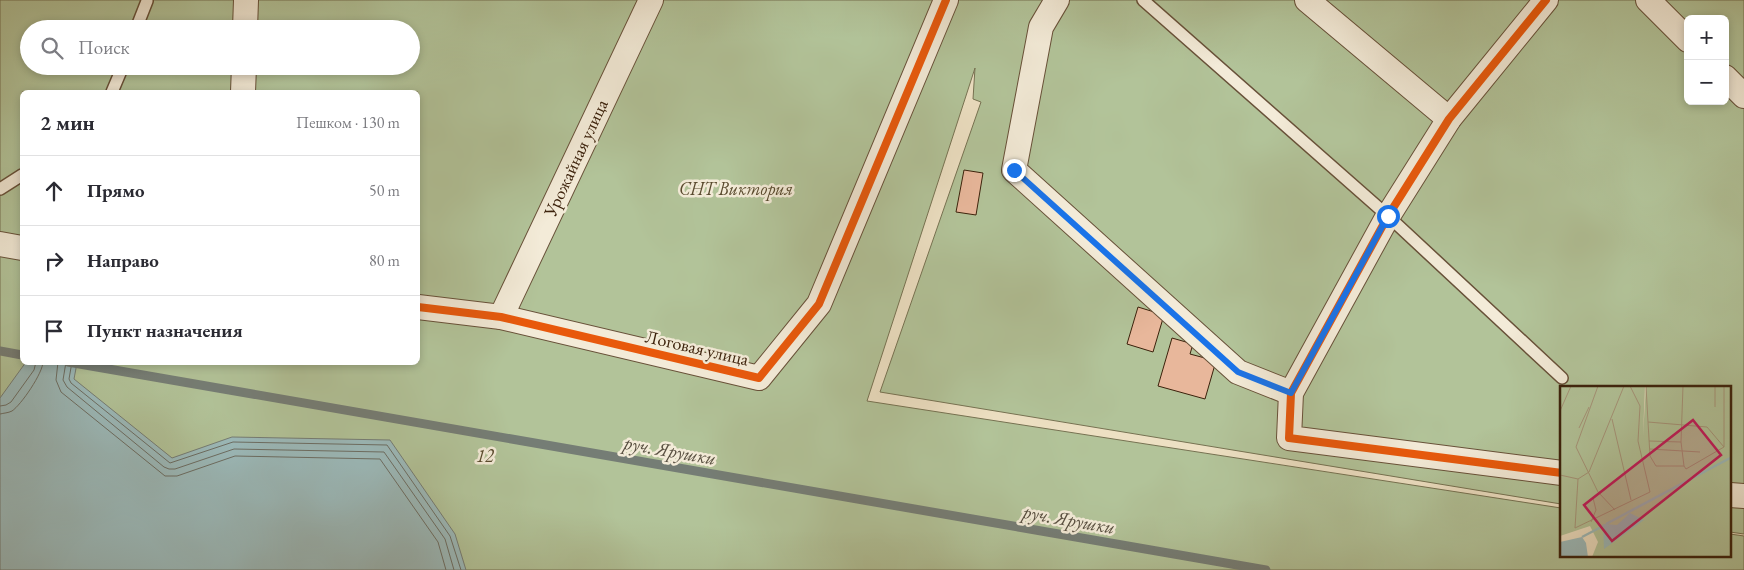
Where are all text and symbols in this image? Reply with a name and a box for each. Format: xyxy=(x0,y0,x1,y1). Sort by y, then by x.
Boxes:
map controls xyxy=(1684,15,1729,105)
button: + xyxy=(1684,15,1729,60)
search box xyxy=(20,20,420,75)
icon: search xyxy=(38,34,66,62)
text: Поиск xyxy=(78,35,130,60)
button: − xyxy=(1684,60,1729,105)
street label: Урожайная улица xyxy=(538,95,613,221)
text: 2 мин xyxy=(40,109,95,136)
text: Пешком · 130 m xyxy=(296,112,400,133)
route end xyxy=(1003,159,1026,182)
icon: ahead xyxy=(40,177,68,205)
park label: СНТ Виктория xyxy=(679,177,793,201)
text: Прямо xyxy=(87,178,145,203)
text: 50 m xyxy=(369,180,400,201)
route start xyxy=(1377,205,1400,228)
icon: right xyxy=(40,247,68,275)
text: Направо xyxy=(87,248,159,273)
text: 80 m xyxy=(369,250,400,271)
icon: arrive xyxy=(40,317,68,345)
text: Пункт назначения xyxy=(87,318,243,343)
street label: Логовая улица xyxy=(643,324,752,371)
inset map xyxy=(1560,386,1732,558)
water label: руч. Ярушки xyxy=(619,430,718,471)
park label: 12 xyxy=(476,444,495,467)
water label: руч. Ярушки xyxy=(1018,499,1117,540)

